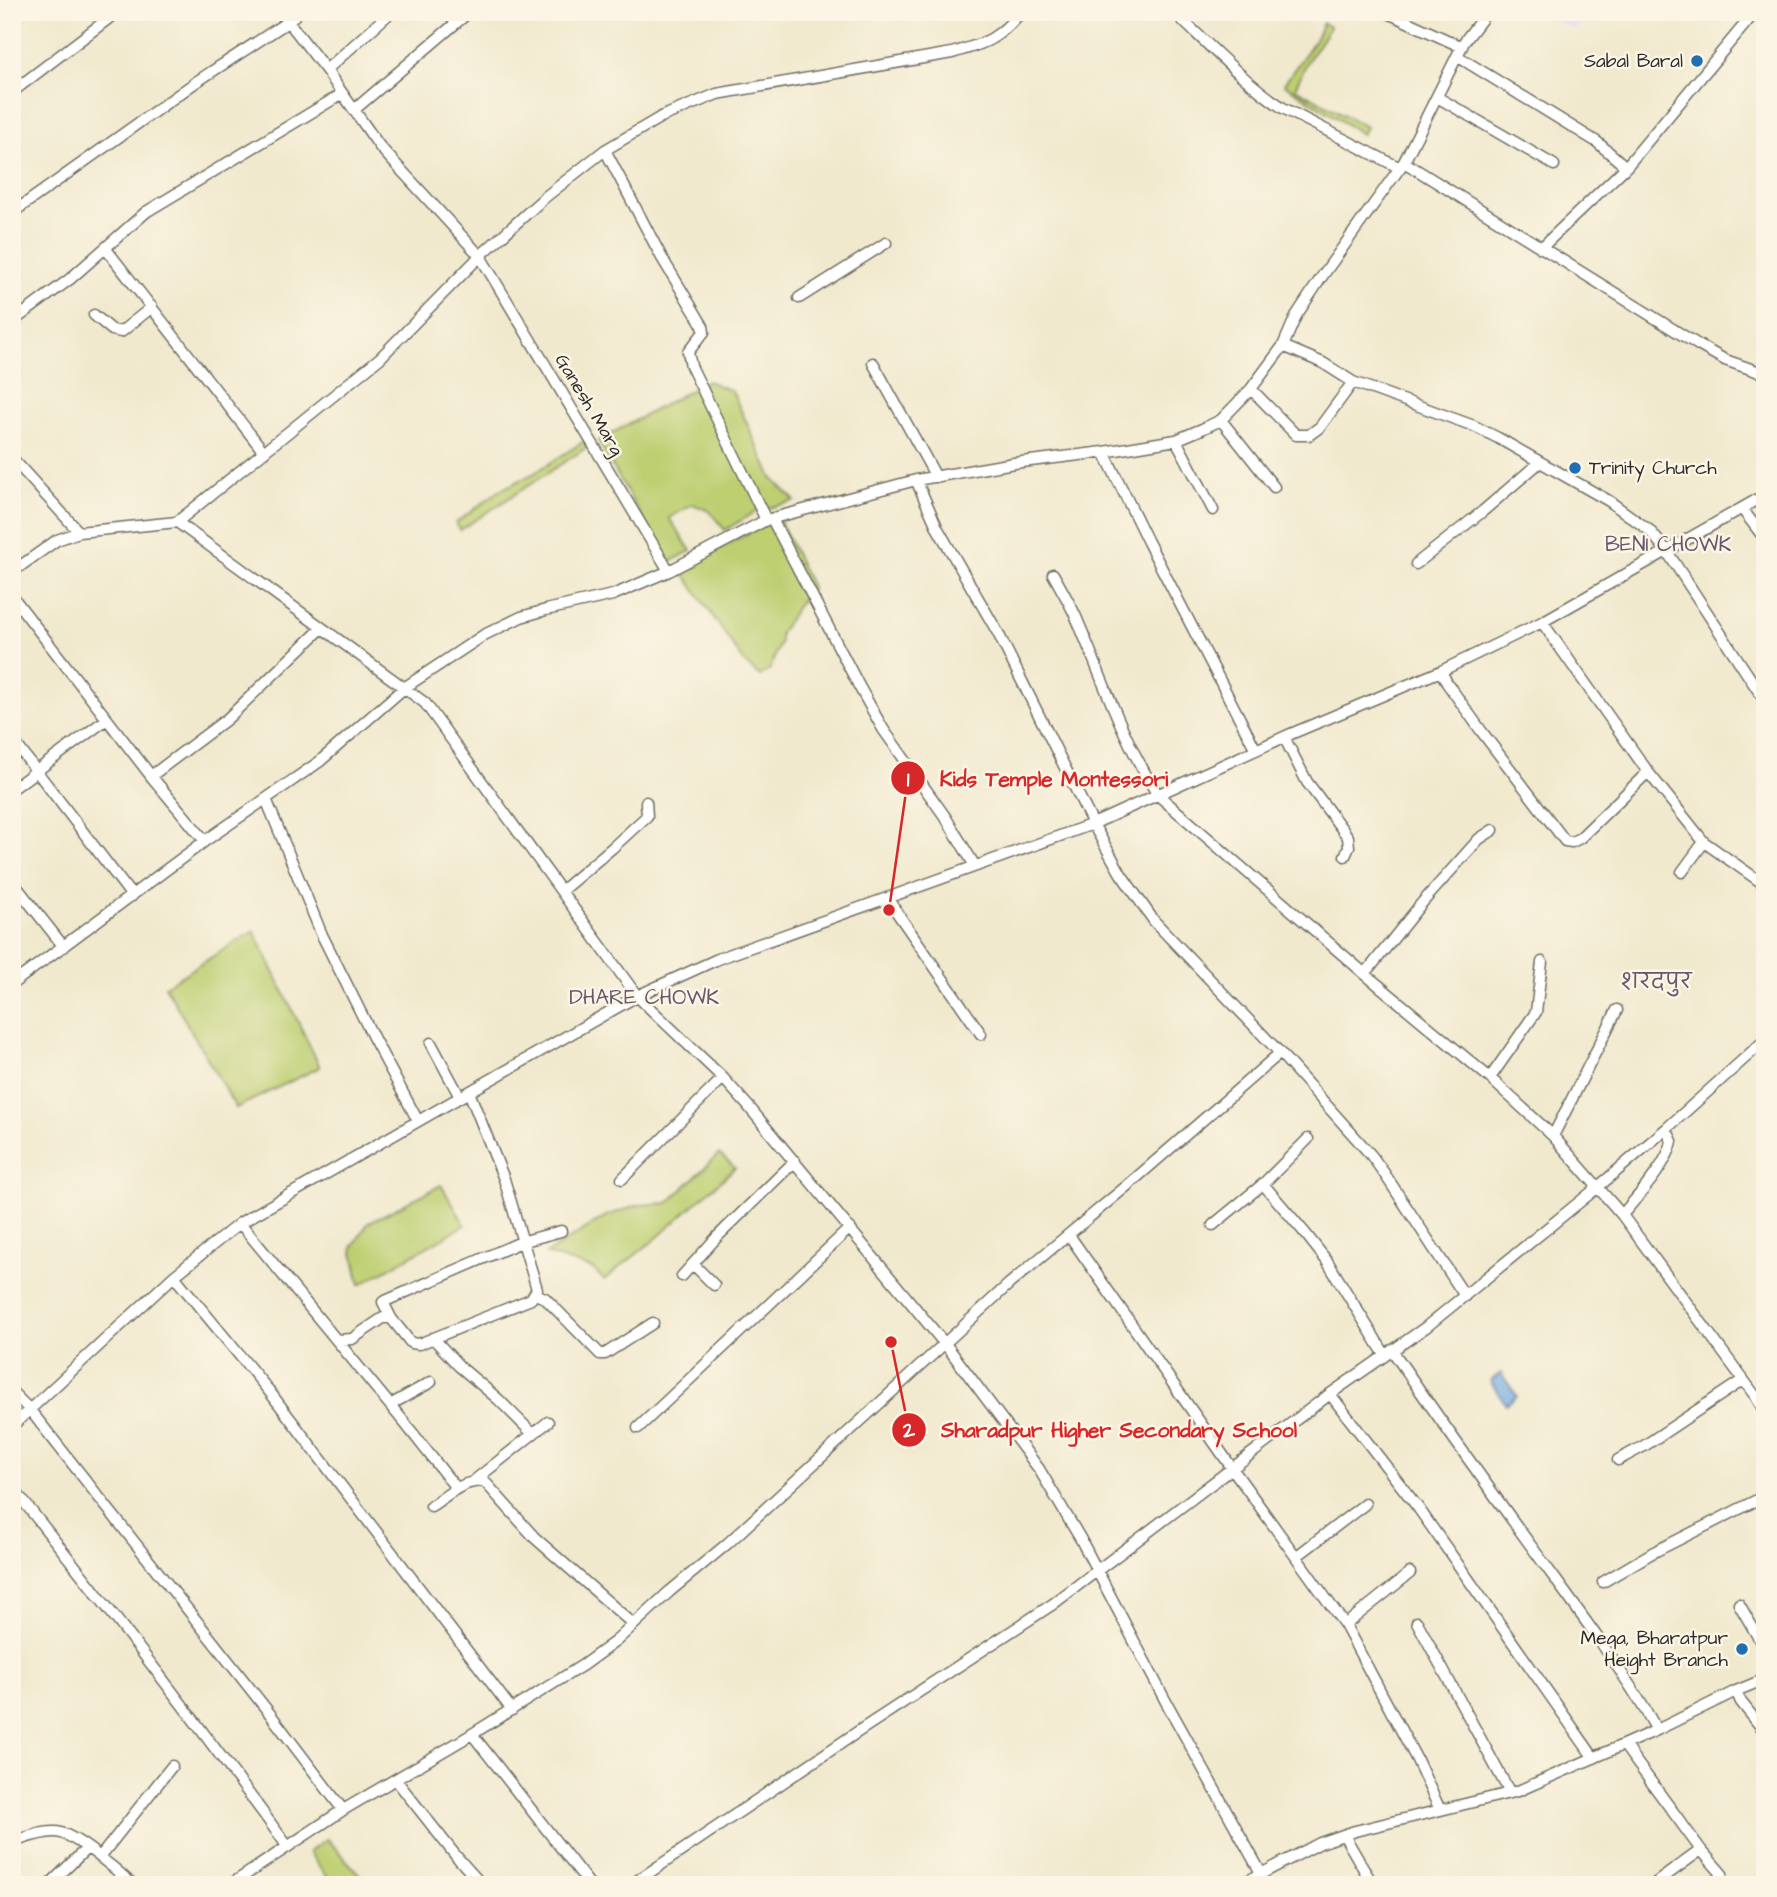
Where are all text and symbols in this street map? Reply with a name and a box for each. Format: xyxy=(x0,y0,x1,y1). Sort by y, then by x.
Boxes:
place label: Sabal Baral xyxy=(1584,48,1683,75)
marker: Sabal Baral xyxy=(1689,53,1705,69)
street label: Ganesh Marg xyxy=(547,349,630,462)
place label: Trinity Church xyxy=(1589,455,1717,483)
marker: Trinity Church xyxy=(1567,460,1583,476)
district label: BENI CHOWK xyxy=(1605,530,1731,559)
callout: Kids Temple Montessori xyxy=(891,757,1182,799)
text: 1 xyxy=(907,765,910,794)
text: Kids Temple Montessori xyxy=(940,765,1169,795)
district label: शरदपुर xyxy=(1621,967,1693,997)
district label: DHARE CHOWK xyxy=(569,983,719,1012)
callout: Sharadpur Higher Secondary School xyxy=(892,1409,1311,1451)
text: 2 xyxy=(902,1416,916,1445)
text: Sharadpur Higher Secondary School xyxy=(940,1416,1298,1448)
place label: Mega, Bharatpur Height Branch xyxy=(1580,1625,1729,1675)
marker: Mega, Bharatpur Height Branch xyxy=(1734,1641,1750,1657)

